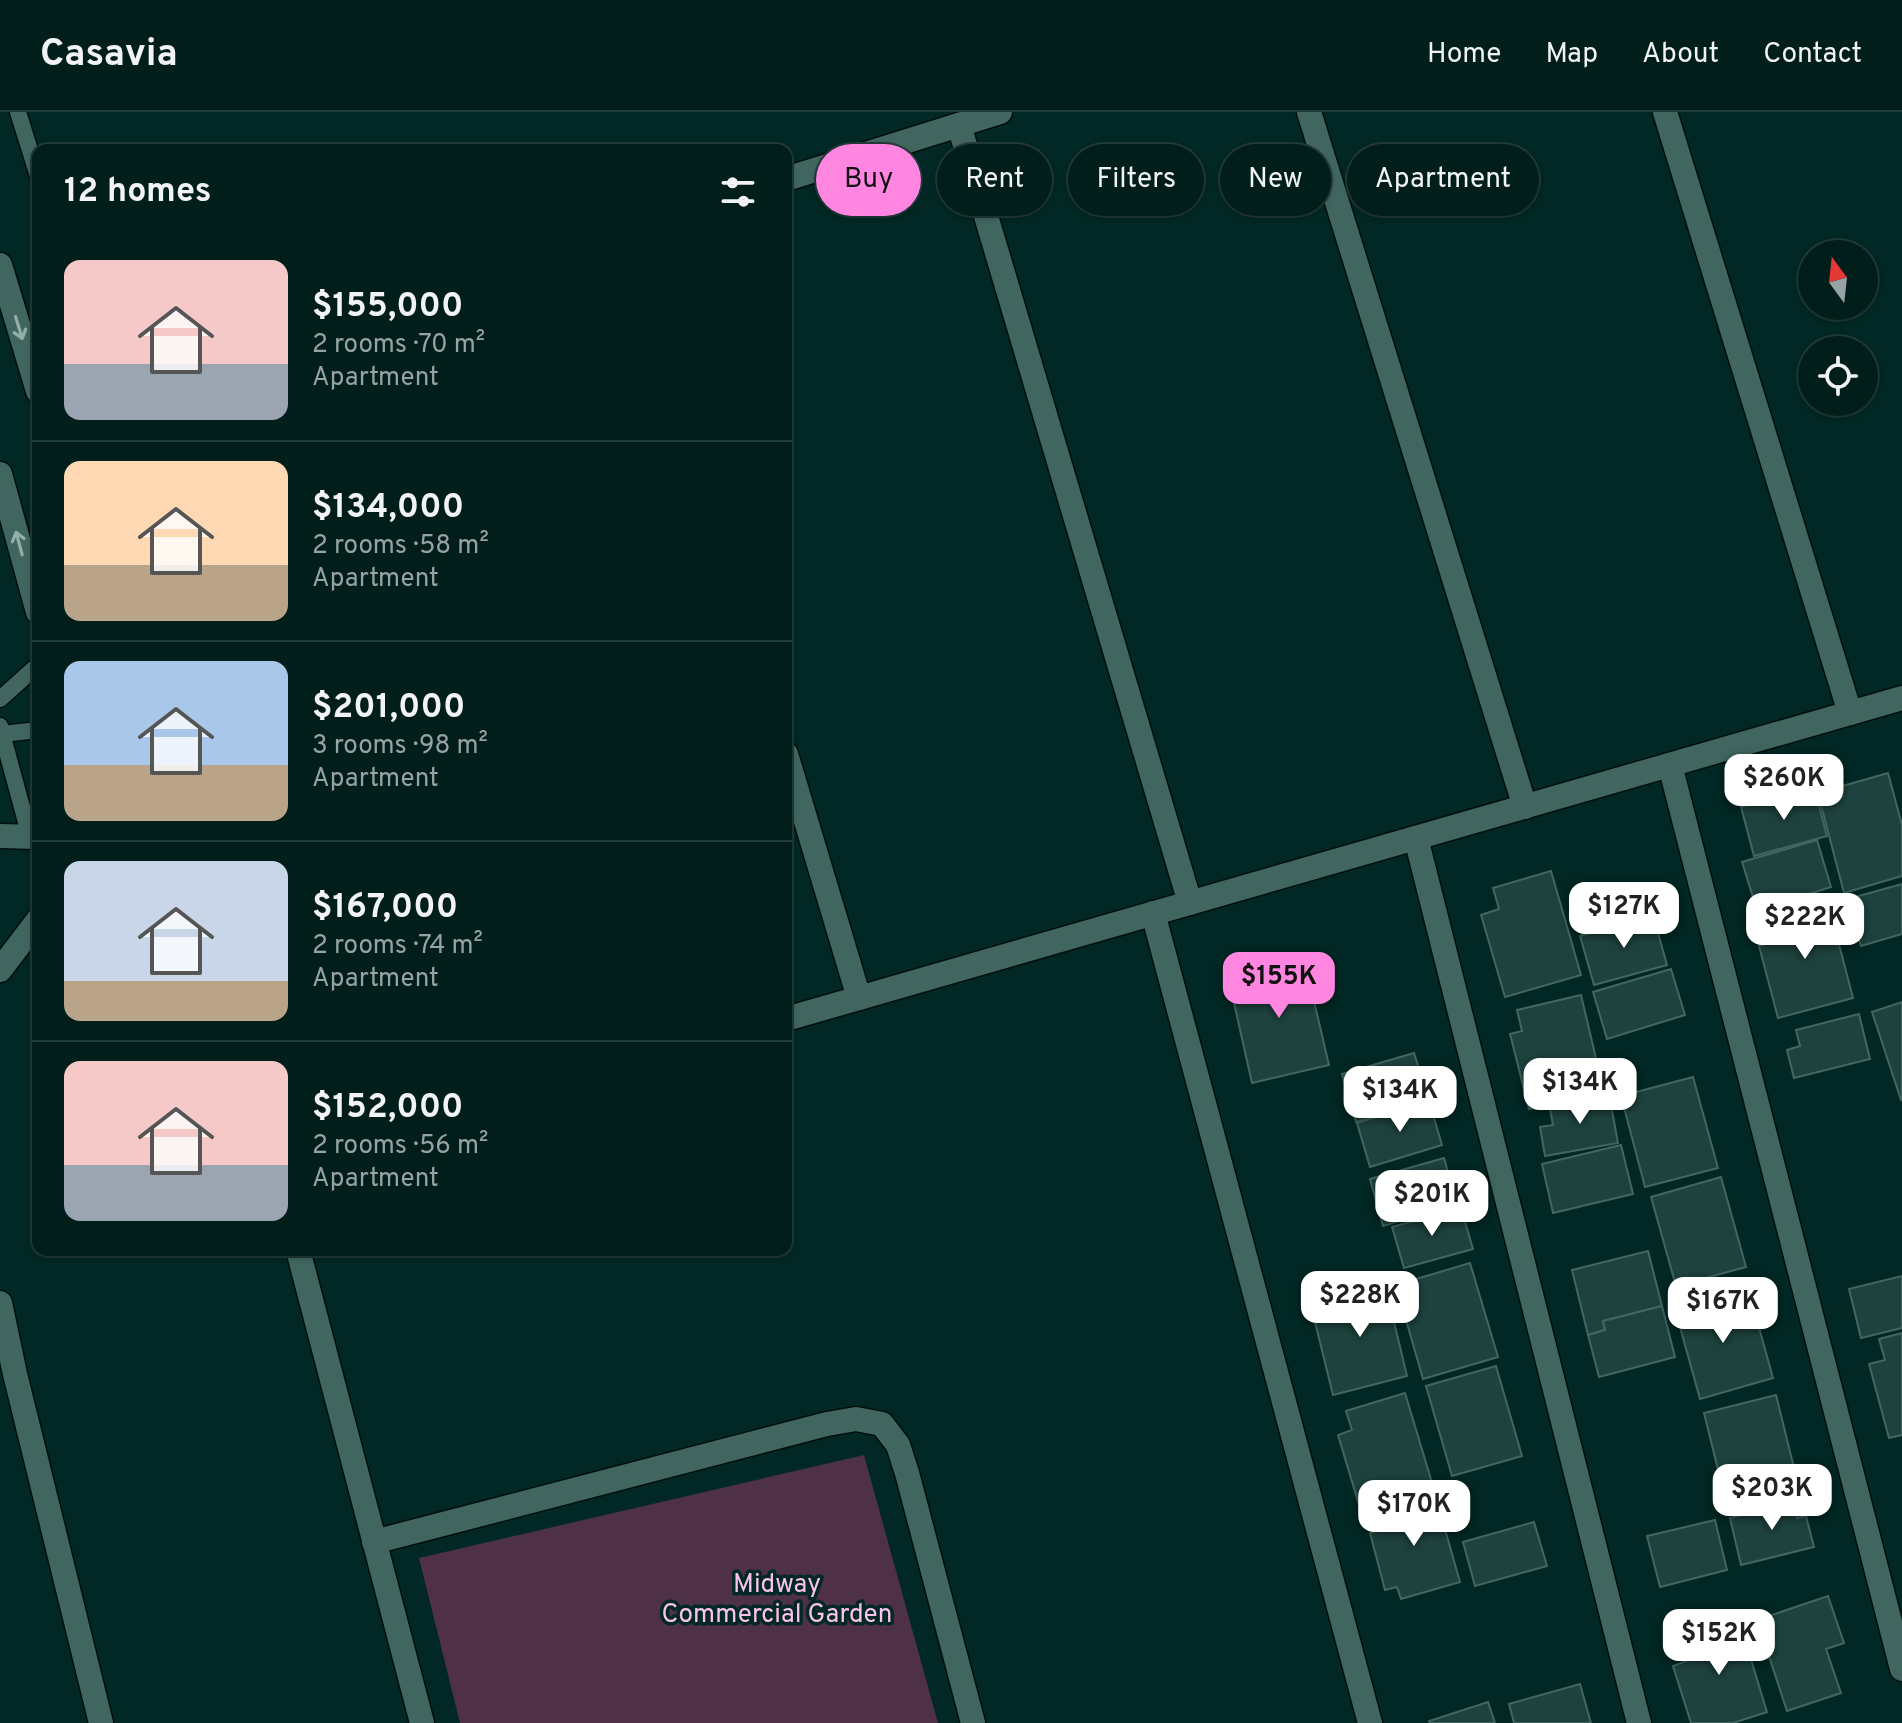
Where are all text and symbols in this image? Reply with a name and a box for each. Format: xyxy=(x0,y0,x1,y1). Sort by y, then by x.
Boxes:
text: Casavia xyxy=(40,31,178,80)
text: Home xyxy=(1427,37,1501,73)
text: Map xyxy=(1545,37,1598,73)
text: About xyxy=(1642,37,1719,73)
text: Contact xyxy=(1763,37,1862,73)
chip: Buy xyxy=(816,144,921,216)
chip: Rent xyxy=(937,144,1052,216)
chip: Filters xyxy=(1068,144,1204,216)
chip: New xyxy=(1220,144,1331,216)
chip: Apartment xyxy=(1347,144,1539,216)
icon: filters xyxy=(716,170,760,214)
text: 12 homes xyxy=(64,171,211,214)
north arrow xyxy=(1798,240,1878,320)
map controls xyxy=(1798,240,1878,416)
text: $155,000 xyxy=(312,286,463,329)
icon: home xyxy=(128,292,224,388)
one-way arrow xyxy=(13,315,27,340)
text: 2 rooms · 70 m² xyxy=(312,329,485,362)
button: locate xyxy=(1798,336,1878,416)
text: Apartment xyxy=(312,362,439,395)
text: $134,000 xyxy=(312,487,464,530)
icon: home xyxy=(128,493,224,589)
one-way arrow xyxy=(11,530,26,556)
text: 2 rooms · 58 m² xyxy=(312,530,489,563)
text: Apartment xyxy=(312,563,439,596)
text: $201,000 xyxy=(312,687,465,730)
icon: home xyxy=(128,693,224,789)
text: 3 rooms · 98 m² xyxy=(312,730,488,763)
pin: $260K xyxy=(1728,754,1840,822)
text: Apartment xyxy=(312,763,439,796)
text: $260K xyxy=(1742,763,1826,796)
pin: $127K xyxy=(1568,882,1680,950)
text: $167,000 xyxy=(312,887,458,930)
text: $127K xyxy=(1587,891,1661,924)
icon: home xyxy=(128,893,224,989)
pin: $222K xyxy=(1749,893,1861,961)
text: $222K xyxy=(1764,902,1846,935)
text: 2 rooms · 74 m² xyxy=(312,930,483,963)
pin: $155K xyxy=(1223,952,1335,1020)
text: $155K xyxy=(1241,961,1317,994)
text: Apartment xyxy=(312,963,439,996)
pin: $134K xyxy=(1524,1058,1636,1126)
pin: $134K xyxy=(1344,1066,1456,1134)
text: $134K xyxy=(1542,1067,1618,1100)
text: $134K xyxy=(1362,1075,1438,1108)
text: $152,000 xyxy=(312,1087,463,1130)
icon: home xyxy=(128,1093,224,1189)
text: 2 rooms · 56 m² xyxy=(312,1130,488,1163)
text: Apartment xyxy=(312,1163,439,1196)
pin: $201K xyxy=(1376,1170,1488,1238)
text: $201K xyxy=(1393,1179,1471,1212)
pin: $228K xyxy=(1304,1271,1416,1339)
pin: $167K xyxy=(1667,1277,1779,1345)
text: $228K xyxy=(1319,1280,1401,1313)
text: $167K xyxy=(1686,1286,1760,1319)
pin: $203K xyxy=(1716,1464,1828,1532)
text: $203K xyxy=(1731,1473,1813,1506)
pin: $170K xyxy=(1358,1480,1470,1548)
text: $170K xyxy=(1376,1489,1452,1522)
park label: Midway Commercial Garden xyxy=(662,1569,892,1632)
pin: $152K xyxy=(1663,1609,1775,1677)
text: $152K xyxy=(1681,1618,1757,1651)

